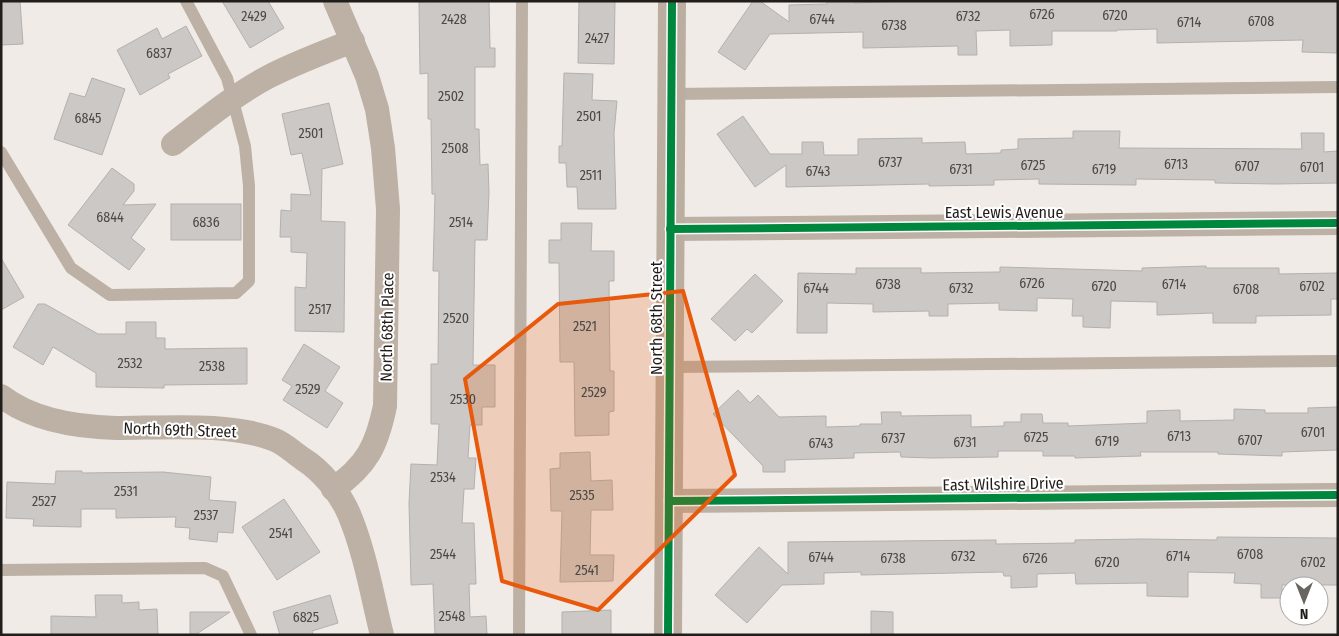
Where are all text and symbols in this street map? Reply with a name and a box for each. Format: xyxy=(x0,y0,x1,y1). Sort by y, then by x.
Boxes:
house number: 6726 xyxy=(1029,6,1055,23)
house number: 6720 xyxy=(1102,7,1128,24)
house number: 2429 xyxy=(241,8,267,25)
house number: 6732 xyxy=(956,8,980,25)
house number: 2428 xyxy=(441,11,467,28)
house number: 6744 xyxy=(809,11,835,28)
house number: 6708 xyxy=(1248,13,1274,30)
house number: 6714 xyxy=(1177,14,1201,31)
house number: 6738 xyxy=(881,17,907,34)
house number: 2427 xyxy=(585,30,609,47)
house number: 6837 xyxy=(146,45,172,62)
house number: 2502 xyxy=(438,88,464,105)
house number: 2501 xyxy=(576,108,602,125)
house number: 6845 xyxy=(74,110,102,127)
house number: 2501 xyxy=(298,125,324,142)
house number: 2508 xyxy=(442,140,468,157)
house number: 6737 xyxy=(878,154,902,171)
house number: 6713 xyxy=(1164,156,1188,173)
house number: 6725 xyxy=(1021,157,1045,174)
house number: 6707 xyxy=(1235,158,1260,175)
house number: 6701 xyxy=(1300,159,1324,176)
house number: 6731 xyxy=(949,161,973,178)
house number: 6719 xyxy=(1092,161,1116,178)
house number: 6743 xyxy=(806,163,830,180)
house number: 2511 xyxy=(580,167,602,184)
street label: East Lewis Avenue xyxy=(945,203,1063,222)
house number: 6844 xyxy=(96,209,124,226)
house number: 6836 xyxy=(192,214,220,231)
house number: 2514 xyxy=(449,214,473,231)
street label: North 68th Street xyxy=(647,260,666,375)
street label: North 68th Place xyxy=(377,272,397,382)
house number: 6726 xyxy=(1019,275,1045,292)
house number: 6738 xyxy=(875,276,901,293)
house number: 6714 xyxy=(1162,276,1186,293)
house number: 6720 xyxy=(1091,278,1117,295)
house number: 6702 xyxy=(1299,278,1325,295)
house number: 6744 xyxy=(803,280,829,297)
house number: 6732 xyxy=(949,280,973,297)
house number: 6708 xyxy=(1233,281,1259,298)
house number: 2517 xyxy=(308,301,332,318)
house number: 2520 xyxy=(443,310,469,327)
house number: 2521 xyxy=(573,318,597,335)
house number: 2532 xyxy=(118,355,142,372)
house number: 2538 xyxy=(199,358,225,375)
house number: 2529 xyxy=(295,381,321,398)
house number: 2529 xyxy=(581,384,607,401)
house number: 2530 xyxy=(450,391,476,408)
street label: North 69th Street xyxy=(123,419,238,441)
house number: 6701 xyxy=(1301,424,1325,441)
house number: 6713 xyxy=(1167,428,1191,445)
house number: 6725 xyxy=(1024,429,1048,446)
house number: 6737 xyxy=(881,430,905,447)
house number: 6707 xyxy=(1238,432,1263,449)
house number: 6719 xyxy=(1095,433,1119,450)
house number: 6731 xyxy=(953,434,977,451)
house number: 6743 xyxy=(809,435,833,452)
house number: 2534 xyxy=(430,469,456,486)
street label: East Wilshire Drive xyxy=(942,473,1064,495)
house number: 2531 xyxy=(114,483,138,500)
house number: 2535 xyxy=(569,487,595,504)
house number: 2527 xyxy=(32,493,56,510)
house number: 2537 xyxy=(194,507,219,524)
house number: 2541 xyxy=(269,525,293,542)
house number: 2544 xyxy=(430,546,456,563)
house number: 6708 xyxy=(1237,546,1263,563)
house number: 6732 xyxy=(951,548,975,565)
house number: 6714 xyxy=(1166,548,1190,565)
house number: 6744 xyxy=(808,549,834,566)
house number: 6738 xyxy=(880,550,906,567)
house number: 6726 xyxy=(1022,550,1048,567)
house number: 6720 xyxy=(1094,554,1120,571)
house number: 6702 xyxy=(1300,554,1326,571)
house number: 2541 xyxy=(575,562,599,579)
north arrow xyxy=(1279,576,1329,626)
text: N xyxy=(1300,605,1308,622)
house number: 2548 xyxy=(439,608,465,625)
house number: 6825 xyxy=(293,609,319,626)

